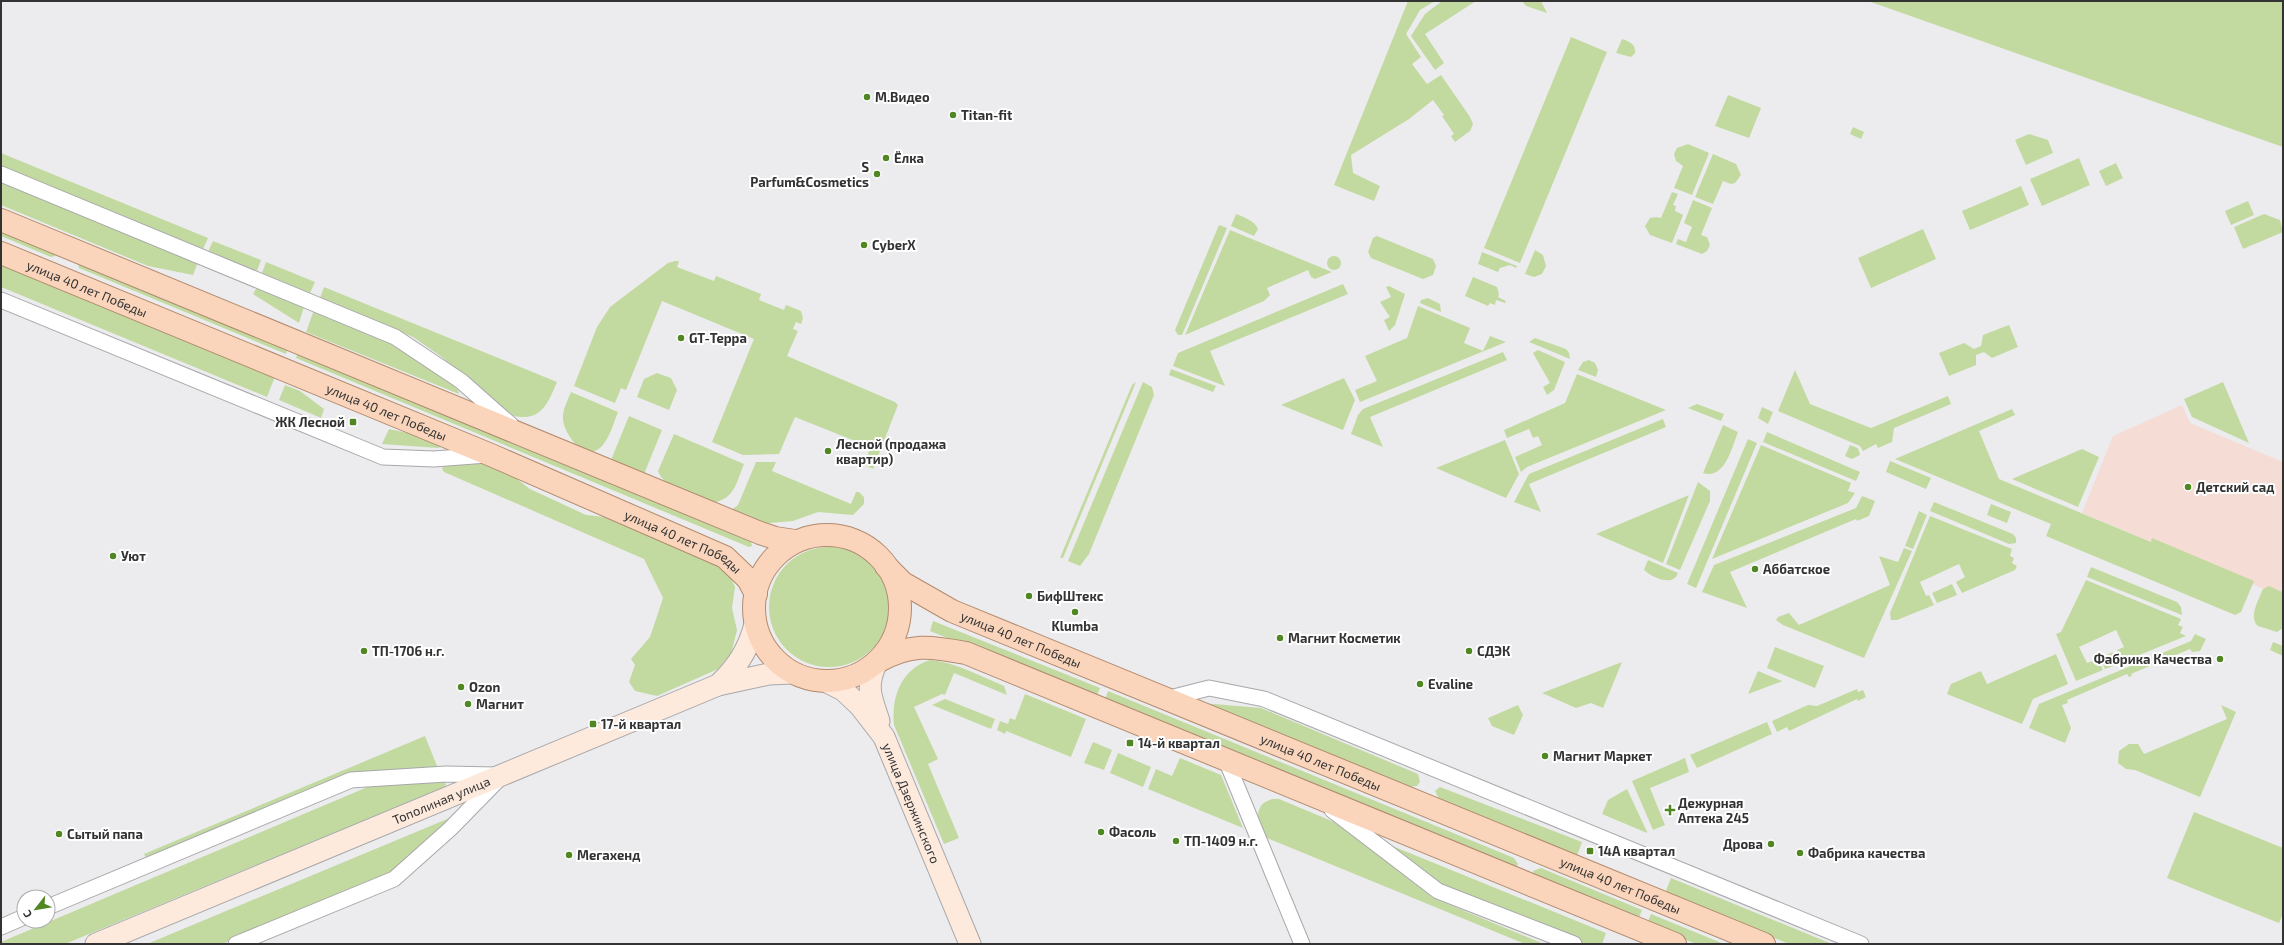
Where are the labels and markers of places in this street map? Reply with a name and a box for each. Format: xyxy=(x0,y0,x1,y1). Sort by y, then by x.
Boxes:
place label: М.Видео xyxy=(875,89,930,105)
marker: М.Видео xyxy=(862,92,872,102)
place label: Titan-fit xyxy=(961,107,1013,123)
marker: Titan-fit xyxy=(948,110,958,120)
place label: Ёлка xyxy=(894,150,924,166)
marker: Ёлка xyxy=(881,153,891,163)
place label: S Parfum&Cosmetics xyxy=(750,159,869,190)
marker: S Parfum&Cosmetics xyxy=(872,169,882,179)
place label: CyberX xyxy=(872,237,916,253)
marker: CyberX xyxy=(859,240,869,250)
place label: GT-Терра xyxy=(689,330,747,346)
marker: GT-Терра xyxy=(676,333,686,343)
place label: ЖК Лесной xyxy=(275,414,345,430)
marker: ЖК Лесной xyxy=(348,417,358,427)
place label: Лесной (продажа квартир) xyxy=(836,436,946,467)
marker: Лесной (продажа квартир) xyxy=(823,446,833,456)
place label: Детский сад xyxy=(2196,479,2274,495)
marker: Детский сад xyxy=(2183,482,2193,492)
place label: Уют xyxy=(121,548,146,564)
marker: Уют xyxy=(108,551,118,561)
place label: Аббатское xyxy=(1763,561,1830,577)
marker: Аббатское xyxy=(1750,564,1760,574)
place label: БифШтекс xyxy=(1037,588,1104,604)
marker: БифШтекс xyxy=(1024,591,1034,601)
marker: Klumba xyxy=(1070,607,1080,617)
place label: Klumba xyxy=(1052,618,1098,634)
place label: Магнит Косметик xyxy=(1288,630,1401,646)
marker: Магнит Косметик xyxy=(1275,633,1285,643)
place label: ТП-1706 н.г. xyxy=(372,643,444,659)
place label: СДЭК xyxy=(1477,643,1511,659)
marker: ТП-1706 н.г. xyxy=(359,646,369,656)
marker: СДЭК xyxy=(1464,646,1474,656)
place label: Фабрика Качества xyxy=(2094,651,2212,667)
marker: Фабрика Качества xyxy=(2215,654,2225,664)
place label: Evaline xyxy=(1428,676,1473,692)
place label: Ozon xyxy=(469,679,500,695)
marker: Evaline xyxy=(1415,679,1425,689)
marker: Ozon xyxy=(456,682,466,692)
place label: Магнит xyxy=(476,696,524,712)
marker: Магнит xyxy=(463,699,473,709)
place label: 17-й квартал xyxy=(601,716,681,732)
marker: 17-й квартал xyxy=(588,719,598,729)
place label: 14-й квартал xyxy=(1138,735,1220,751)
marker: 14-й квартал xyxy=(1125,738,1135,748)
place label: Магнит Маркет xyxy=(1553,748,1652,764)
marker: Магнит Маркет xyxy=(1540,751,1550,761)
place label: Дежурная Аптека 245 xyxy=(1678,795,1749,826)
marker: Дежурная Аптека 245 xyxy=(1665,805,1675,815)
place label: Фасоль xyxy=(1109,824,1156,840)
place label: Сытый папа xyxy=(67,826,143,842)
marker: Фасоль xyxy=(1096,827,1106,837)
marker: Сытый папа xyxy=(54,829,64,839)
place label: ТП-1409 н.г. xyxy=(1184,833,1258,849)
marker: ТП-1409 н.г. xyxy=(1171,836,1181,846)
place label: Дрова xyxy=(1723,836,1763,852)
marker: Дрова xyxy=(1766,839,1776,849)
place label: 14А квартал xyxy=(1598,843,1675,859)
place label: Фабрика качества xyxy=(1808,845,1925,861)
marker: 14А квартал xyxy=(1585,846,1595,856)
place label: Мегахенд xyxy=(577,847,640,863)
marker: Фабрика качества xyxy=(1795,848,1805,858)
marker: Мегахенд xyxy=(564,850,574,860)

